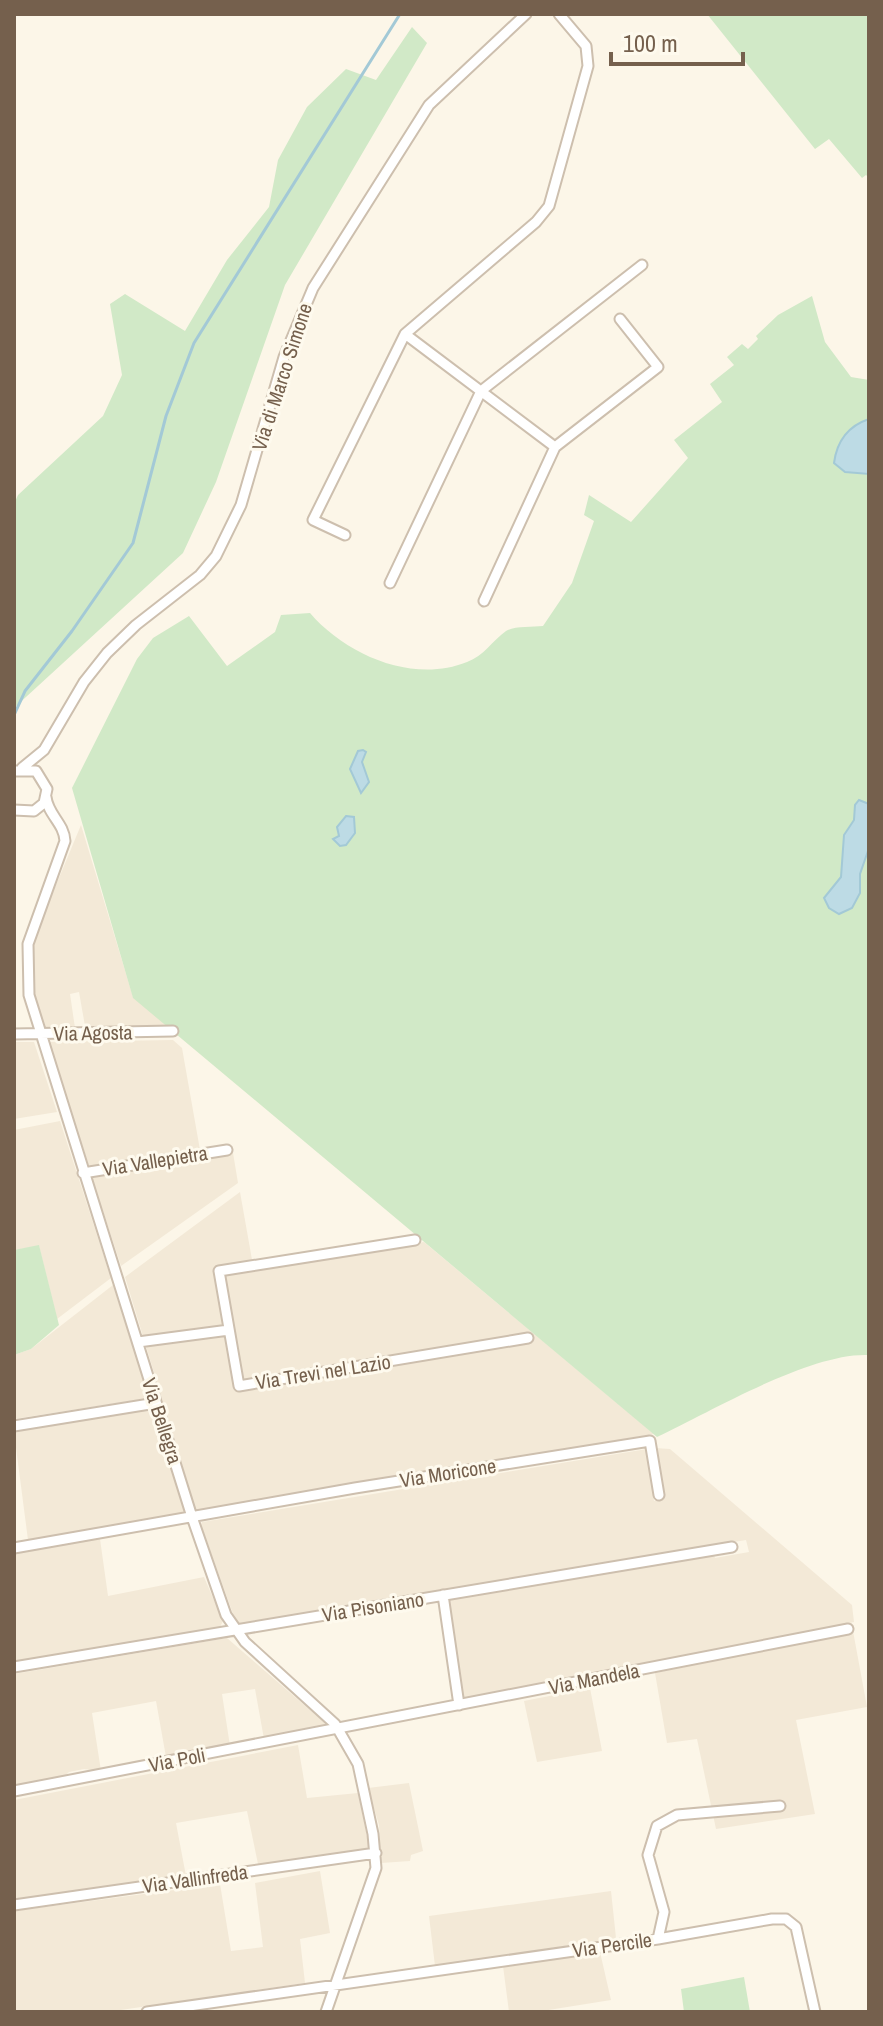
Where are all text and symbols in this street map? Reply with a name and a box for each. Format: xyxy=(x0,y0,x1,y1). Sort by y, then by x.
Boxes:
scale bar xyxy=(611,16,743,66)
text: 100 m xyxy=(623,27,678,59)
street label: Via di Marco Simone xyxy=(245,300,318,454)
street label: Via Agosta xyxy=(53,1018,133,1047)
street label: Via Vallepietra xyxy=(100,1139,209,1182)
street label: Via Trevi nel Lazio xyxy=(253,1347,392,1396)
street label: Via Bellegra xyxy=(136,1374,189,1467)
street label: Via Moricone xyxy=(398,1452,498,1493)
street label: Via Pisoniano xyxy=(320,1585,426,1628)
street label: Via Mandela xyxy=(546,1656,642,1701)
street label: Via Poli xyxy=(146,1741,208,1778)
street label: Via Vallinfreda xyxy=(141,1858,249,1899)
street label: Via Percile xyxy=(570,1926,653,1963)

